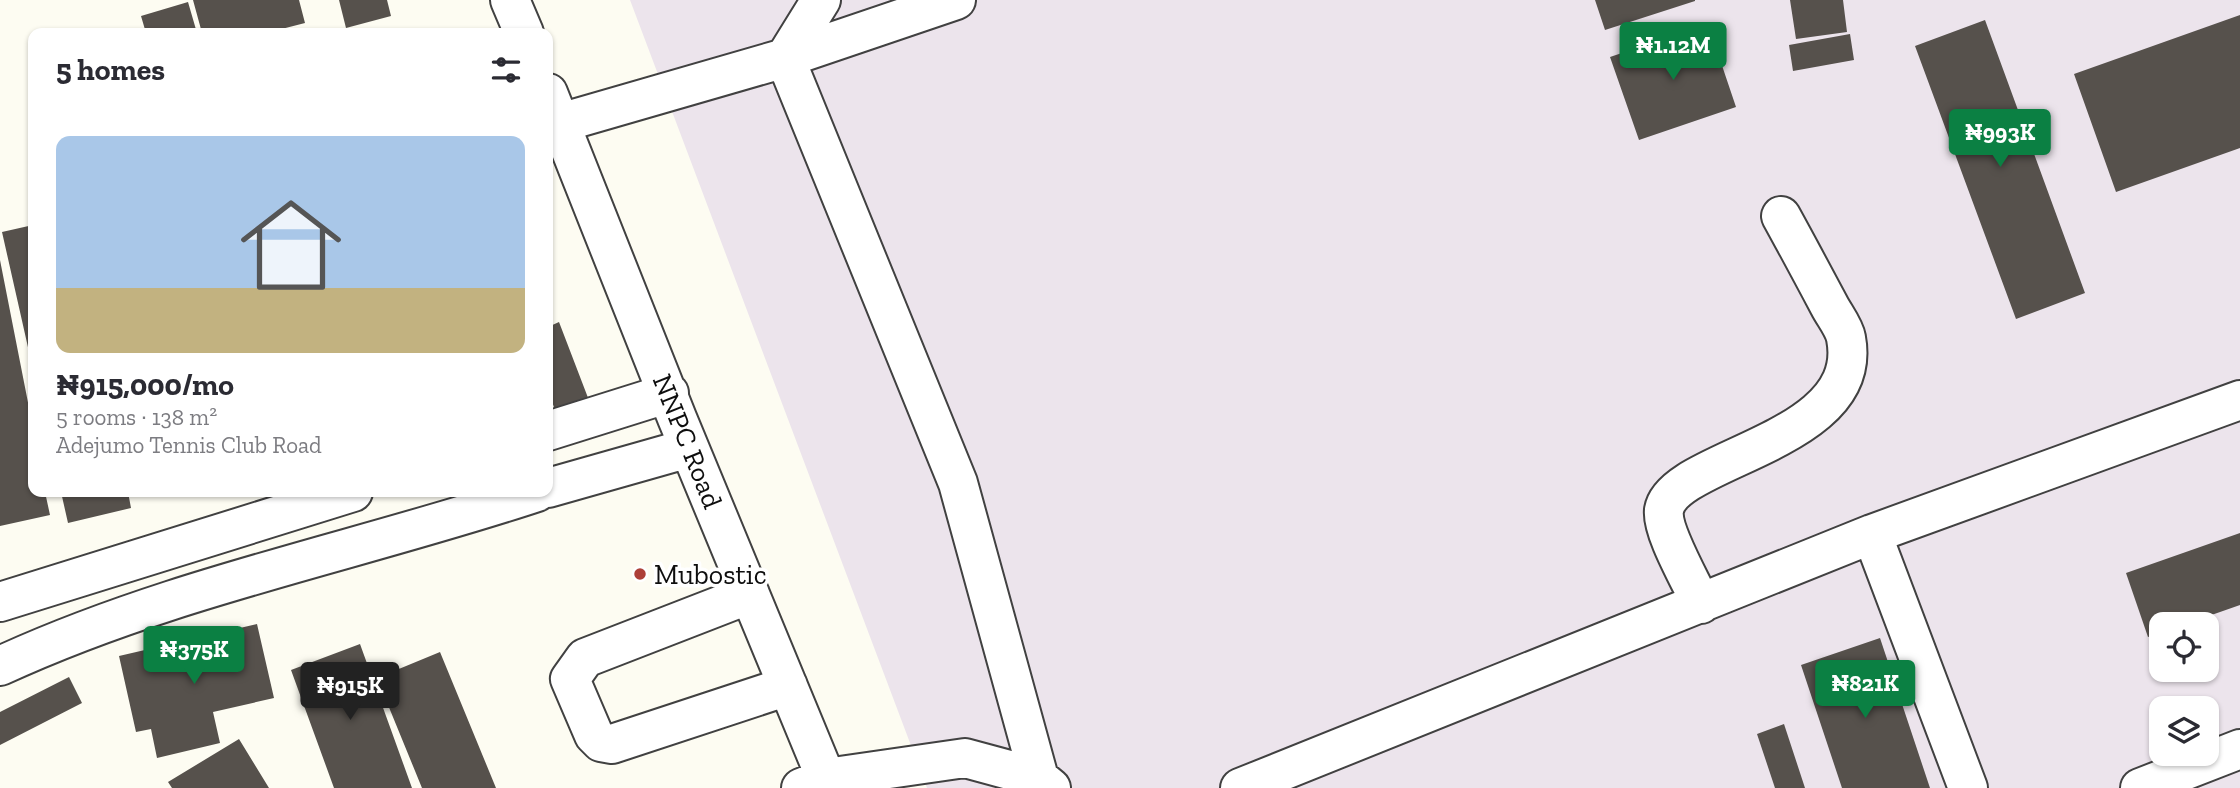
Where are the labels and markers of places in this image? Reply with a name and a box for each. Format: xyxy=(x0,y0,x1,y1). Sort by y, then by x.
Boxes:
pin: ₦1.12M xyxy=(1616,22,1730,82)
pin: ₦993K xyxy=(1951,110,2049,169)
place label: Mubostic xyxy=(654,558,767,591)
marker: Mubostic xyxy=(632,566,648,582)
pin: ₦375K xyxy=(145,626,243,686)
pin: ₦821K xyxy=(1816,660,1914,720)
pin: ₦915K xyxy=(301,662,399,722)

